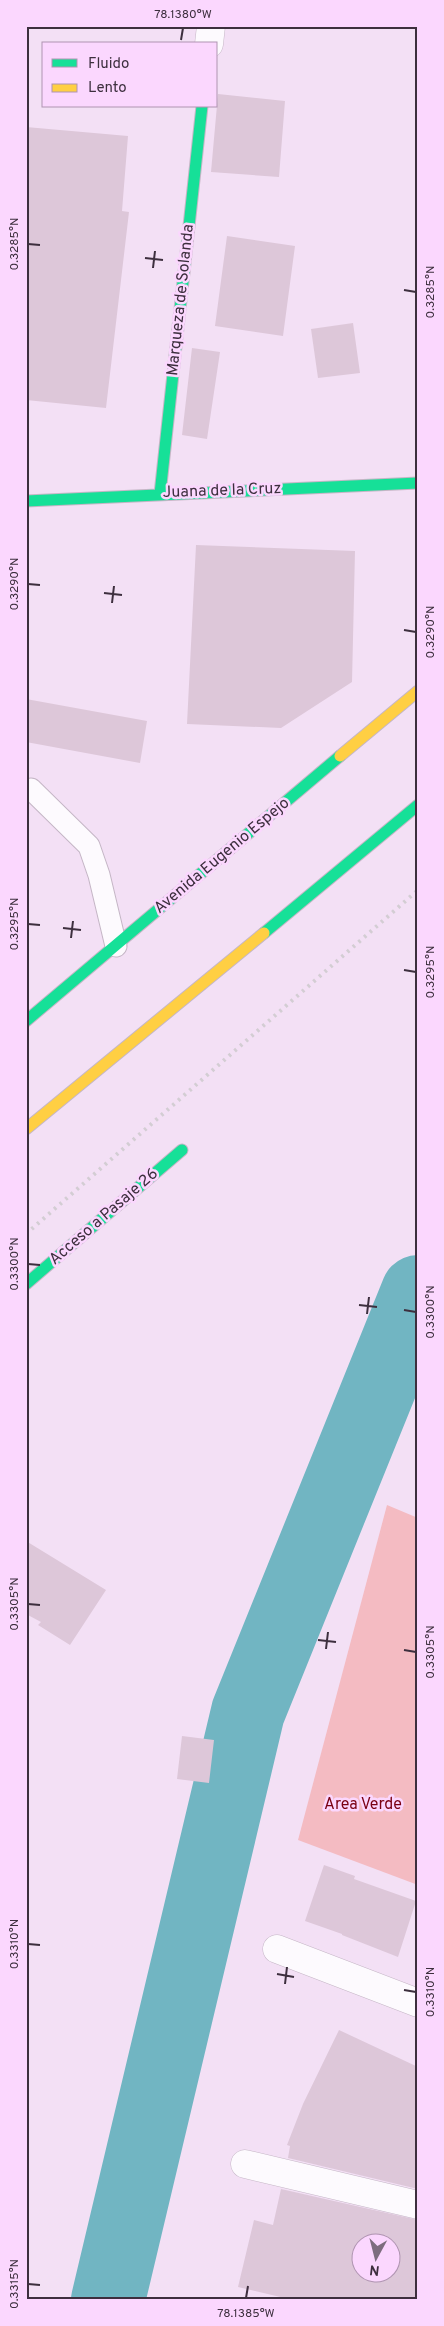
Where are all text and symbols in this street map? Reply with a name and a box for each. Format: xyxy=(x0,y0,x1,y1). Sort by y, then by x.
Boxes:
text: 78.1380°W xyxy=(154,7,212,23)
legend xyxy=(42,42,218,108)
text: Fluido xyxy=(88,55,129,74)
text: Lento xyxy=(88,79,127,98)
text: 0.3285°N xyxy=(7,218,23,270)
street label: Marqueza de Solanda xyxy=(163,223,199,377)
text: 0.3285°N xyxy=(423,266,439,318)
street label: Juana de la Cruz xyxy=(162,479,282,503)
text: 0.3290°N xyxy=(7,558,23,610)
text: 0.3290°N xyxy=(423,606,439,658)
street label: Avenida Eugenio Espejo xyxy=(150,793,294,919)
text: 0.3295°N xyxy=(7,898,23,950)
text: 0.3295°N xyxy=(423,946,439,998)
street label: Acceso a Pasaje 26 xyxy=(45,1164,163,1270)
text: 0.3300°N xyxy=(7,1237,23,1291)
text: 0.3300°N xyxy=(423,1285,439,1339)
text: 0.3305°N xyxy=(7,1577,23,1631)
text: 0.3305°N xyxy=(423,1625,439,1679)
park label: Area Verde xyxy=(324,1795,402,1815)
text: 0.3310°N xyxy=(7,1919,23,1969)
text: 0.3310°N xyxy=(423,1967,439,2017)
north arrow xyxy=(352,2234,402,2284)
text: 0.3315°N xyxy=(7,2259,23,2309)
text: N xyxy=(369,2260,381,2278)
text: 78.1385°W xyxy=(217,2306,275,2322)

